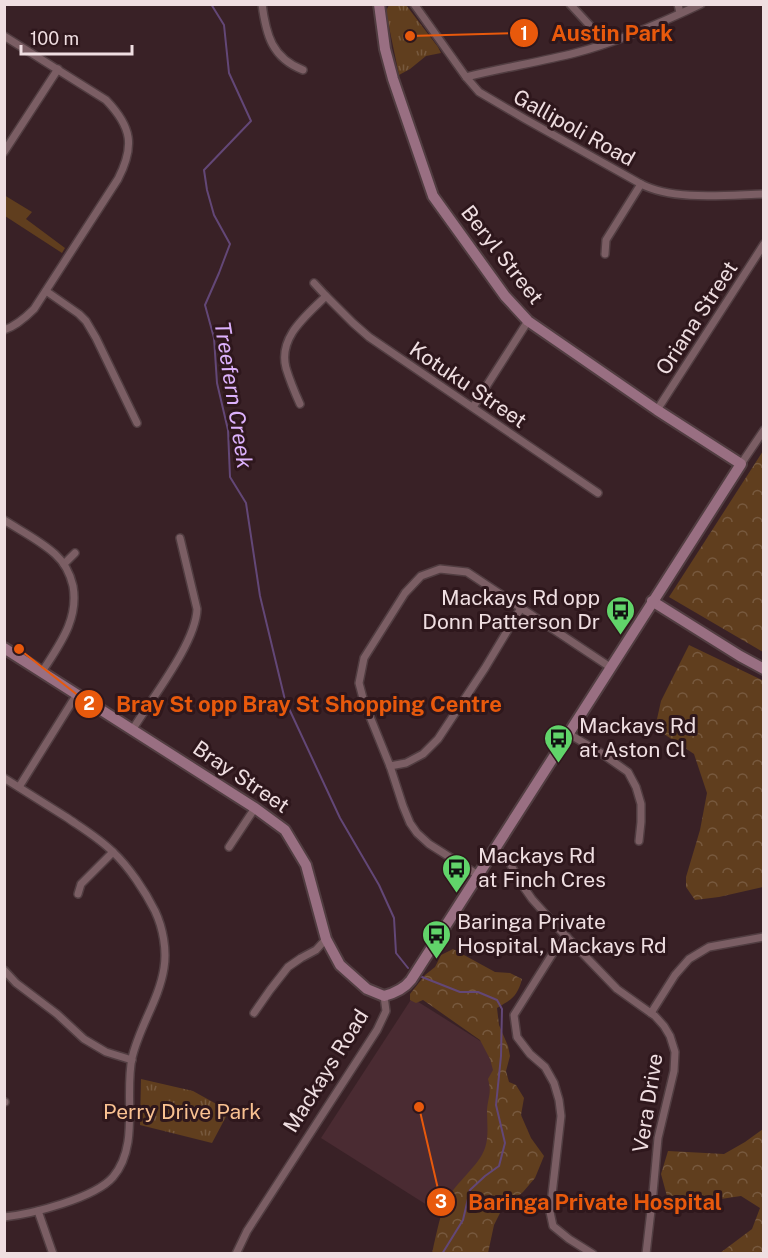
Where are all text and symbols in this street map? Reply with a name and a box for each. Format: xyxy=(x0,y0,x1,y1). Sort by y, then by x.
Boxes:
callout: Austin Park xyxy=(509,13,685,53)
scale bar xyxy=(21,18,132,56)
text: Austin Park xyxy=(551,20,673,46)
text: 1 xyxy=(520,23,528,44)
text: 100 m xyxy=(30,28,79,49)
street label: Gallipoli Road xyxy=(509,84,639,171)
street label: Beryl Street xyxy=(456,200,549,309)
street label: Oriana Street xyxy=(651,256,743,379)
water label: Treefern Creek xyxy=(210,320,258,470)
street label: Kotuku Street xyxy=(405,336,532,433)
place label: Mackays Rd opp Donn Patterson Dr xyxy=(422,585,600,634)
bus stop icon: Mackays Rd opp Donn Patterson Dr xyxy=(605,594,637,636)
callout: Bray St opp Bray St Shopping Centre xyxy=(74,684,514,724)
text: Bray St opp Bray St Shopping Centre xyxy=(116,691,502,717)
text: 2 xyxy=(83,693,95,714)
place label: Mackays Rd at Aston Cl xyxy=(579,713,696,762)
bus stop icon: Mackays Rd at Aston Cl xyxy=(542,722,574,764)
street label: Bray Street xyxy=(188,735,294,818)
place label: Mackays Rd at Finch Cres xyxy=(478,843,606,892)
bus stop icon: Mackays Rd at Finch Cres xyxy=(441,852,473,894)
place label: Baringa Private Hospital, Mackays Rd xyxy=(457,909,667,958)
bus stop icon: Baringa Private Hospital, Mackays Rd xyxy=(420,918,452,960)
street label: Mackays Road xyxy=(278,1004,373,1137)
street label: Vera Drive xyxy=(627,1052,668,1154)
park label: Perry Drive Park xyxy=(103,1099,261,1124)
callout: Baringa Private Hospital xyxy=(426,1182,734,1222)
text: Baringa Private Hospital xyxy=(468,1189,722,1215)
text: 3 xyxy=(435,1191,447,1212)

